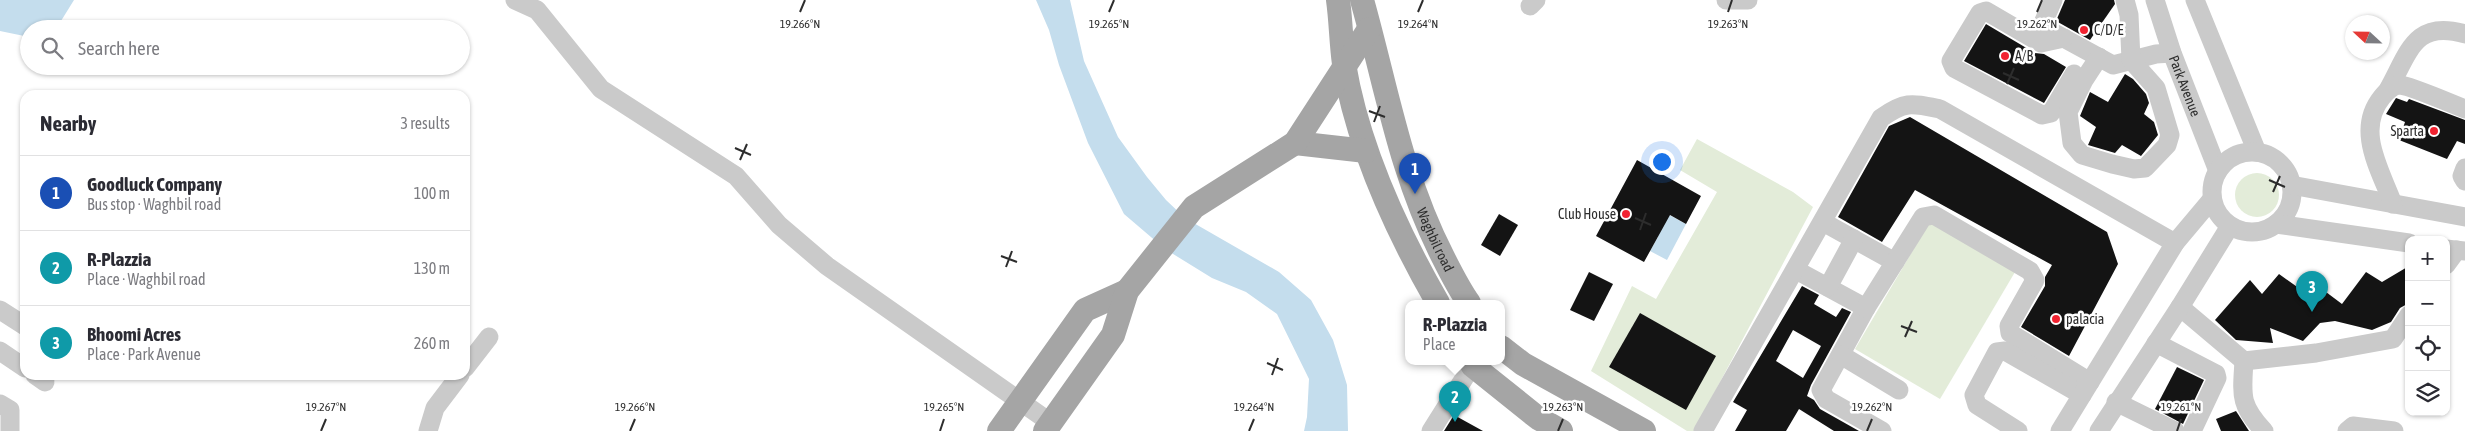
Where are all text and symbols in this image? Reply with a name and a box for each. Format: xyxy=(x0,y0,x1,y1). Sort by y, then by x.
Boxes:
north arrow xyxy=(2345,15,2390,60)
text: 19.266°N xyxy=(780,17,820,31)
text: 19.265°N xyxy=(1089,17,1129,31)
text: 19.264°N xyxy=(1398,17,1438,31)
text: 19.263°N xyxy=(1708,17,1748,31)
text: 19.262°N xyxy=(2017,17,2057,31)
search box xyxy=(20,20,470,75)
place label: C/D/E xyxy=(2094,22,2124,38)
marker: C/D/E xyxy=(2078,24,2090,36)
icon: search xyxy=(38,34,66,62)
text: Search here xyxy=(78,37,160,59)
place label: A/B xyxy=(2015,48,2034,64)
marker: A/B xyxy=(1999,50,2011,62)
street label: Park Avenue xyxy=(2166,53,2204,119)
text: Nearby xyxy=(40,111,96,135)
text: 3 results xyxy=(400,114,450,132)
place label: Sparta xyxy=(2390,123,2424,139)
marker: Sparta xyxy=(2428,125,2440,137)
your location xyxy=(1649,149,1675,175)
pin: 1 xyxy=(1399,153,1431,194)
text: Goodluck Company xyxy=(87,173,222,195)
text: 1 xyxy=(52,184,60,202)
text: 100 m xyxy=(414,184,450,202)
text: Bus stop · Waghbil road xyxy=(87,195,221,213)
street label: Waghbil road xyxy=(1414,205,1457,274)
place label: Club House xyxy=(1558,206,1616,222)
marker: Club House xyxy=(1620,208,1632,220)
map controls xyxy=(2405,236,2450,416)
button: + xyxy=(2405,236,2450,281)
text: R-Plazzia xyxy=(87,248,151,270)
text: 2 xyxy=(52,259,60,277)
text: 130 m xyxy=(414,259,450,277)
text: Place · Waghbil road xyxy=(87,270,206,288)
pin: 3 xyxy=(2296,271,2328,312)
button: − xyxy=(2405,281,2450,326)
popup xyxy=(1405,300,1505,365)
place label: palacia xyxy=(2066,311,2104,327)
text: R-Plazzia xyxy=(1423,313,1487,335)
marker: palacia xyxy=(2050,313,2062,325)
text: Bhoomi Acres xyxy=(87,323,181,345)
button: locate xyxy=(2405,326,2450,371)
text: 3 xyxy=(52,334,60,352)
text: 260 m xyxy=(414,334,450,352)
text: Place xyxy=(1423,335,1456,353)
text: Place · Park Avenue xyxy=(87,345,201,363)
button: layers xyxy=(2405,371,2450,416)
pin: 2 xyxy=(1439,381,1471,422)
text: 19.267°N xyxy=(306,400,346,414)
text: 19.266°N xyxy=(615,400,655,414)
text: 19.265°N xyxy=(924,400,964,414)
text: 19.264°N xyxy=(1234,400,1274,414)
text: 19.263°N xyxy=(1543,400,1583,414)
text: 19.262°N xyxy=(1852,400,1892,414)
text: 19.261°N xyxy=(2161,400,2201,414)

